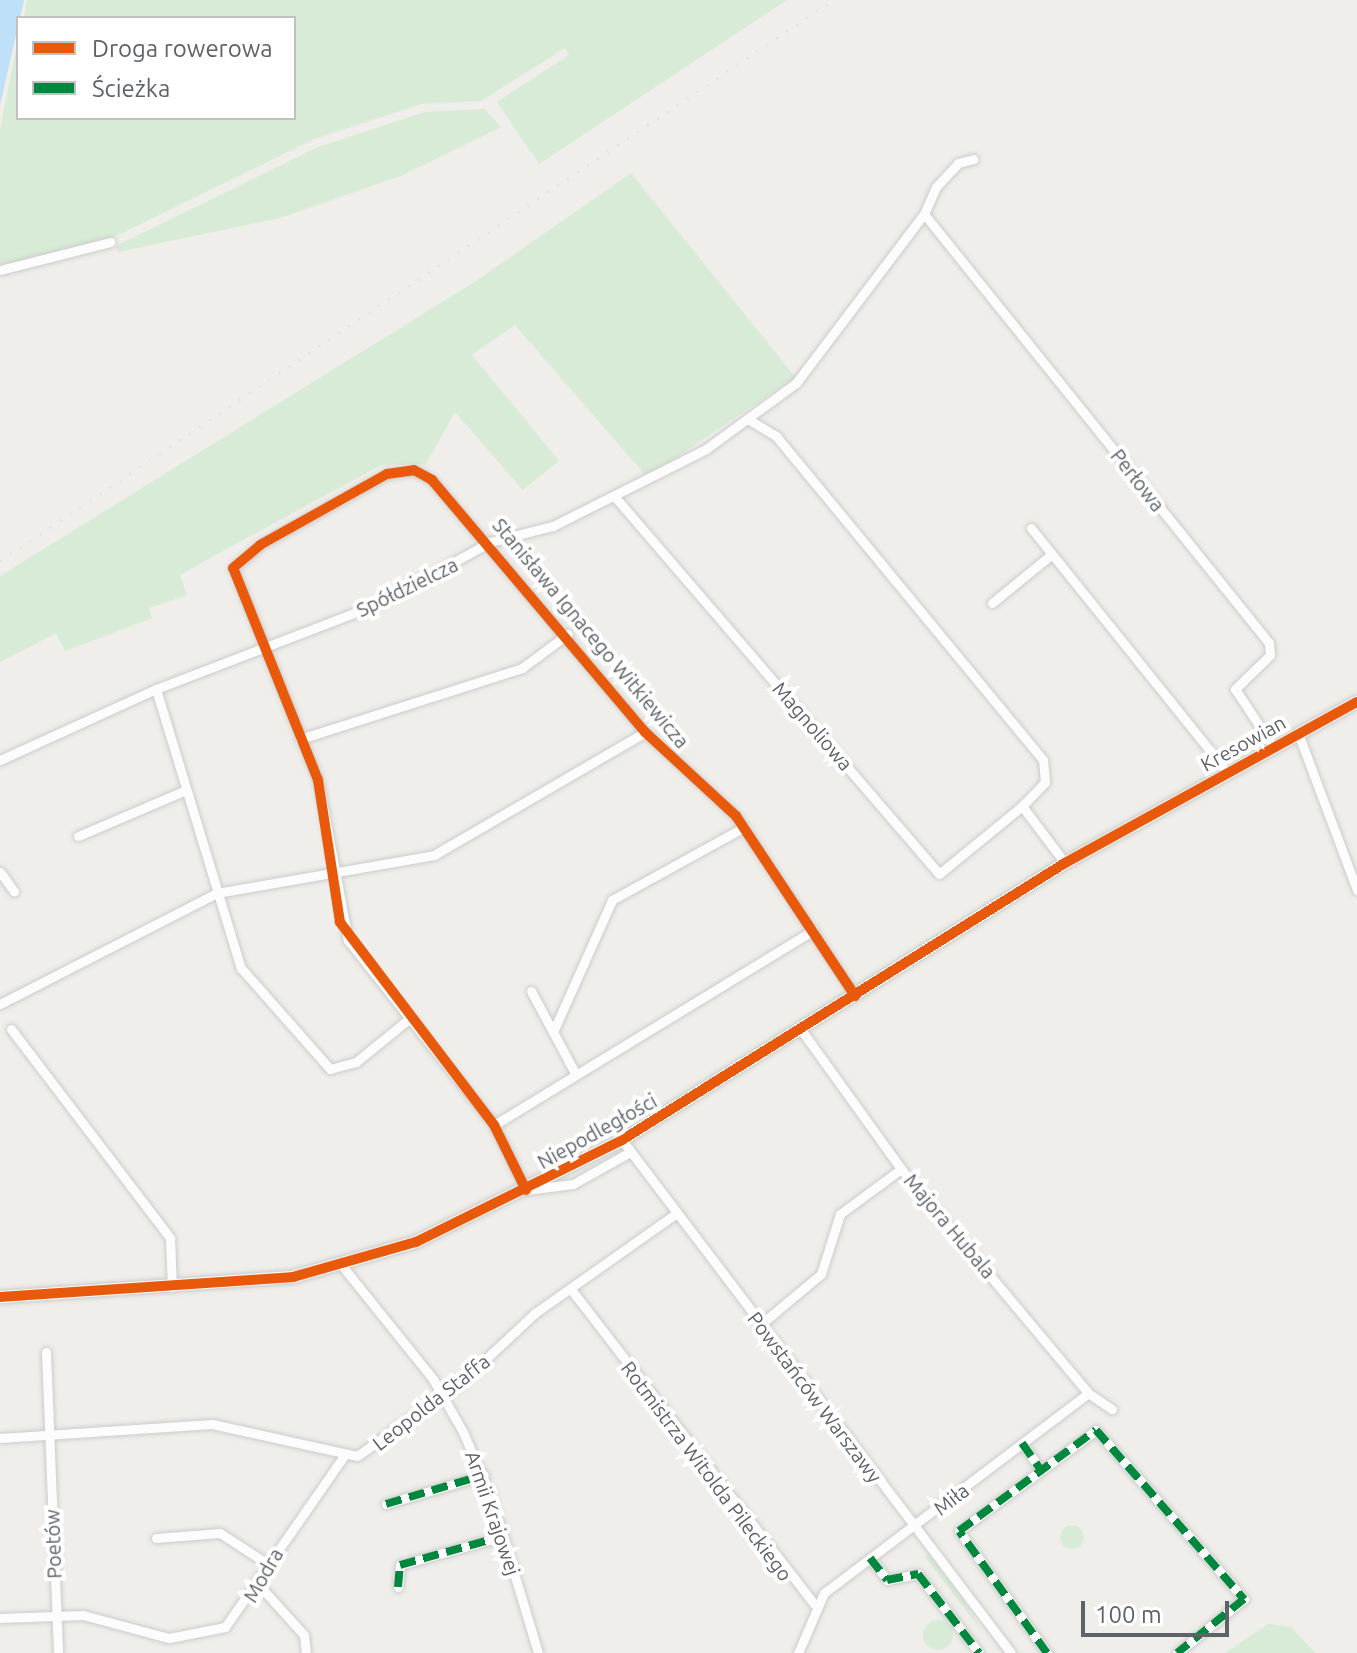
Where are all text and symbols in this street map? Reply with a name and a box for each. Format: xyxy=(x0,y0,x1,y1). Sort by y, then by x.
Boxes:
legend xyxy=(16,16,296,120)
text: Droga rowerowa xyxy=(92,35,273,62)
text: Ścieżka xyxy=(92,75,170,102)
street label: Perłowa xyxy=(1106,444,1170,516)
street label: Stanisława Ignacego Witkiewicza xyxy=(488,513,694,753)
street label: Spółdzielcza xyxy=(352,552,462,622)
street label: Magnoliowa xyxy=(768,677,858,775)
street label: Kresowian xyxy=(1196,710,1290,776)
street label: Niepodległości xyxy=(533,1088,661,1174)
street label: Majora Hubala xyxy=(899,1169,1001,1283)
street label: Powstańców Warszawy xyxy=(743,1307,887,1487)
street label: Leopolda Staffa xyxy=(368,1349,494,1455)
street label: Rotmistrza Witolda Pileckiego xyxy=(616,1356,798,1586)
street label: Armii Krajowej xyxy=(460,1448,526,1578)
street label: Miła xyxy=(929,1478,973,1520)
street label: Poetów xyxy=(40,1509,66,1579)
street label: Modra xyxy=(238,1544,288,1606)
scale bar xyxy=(1085,1585,1233,1635)
text: 100 m xyxy=(1095,1601,1162,1628)

